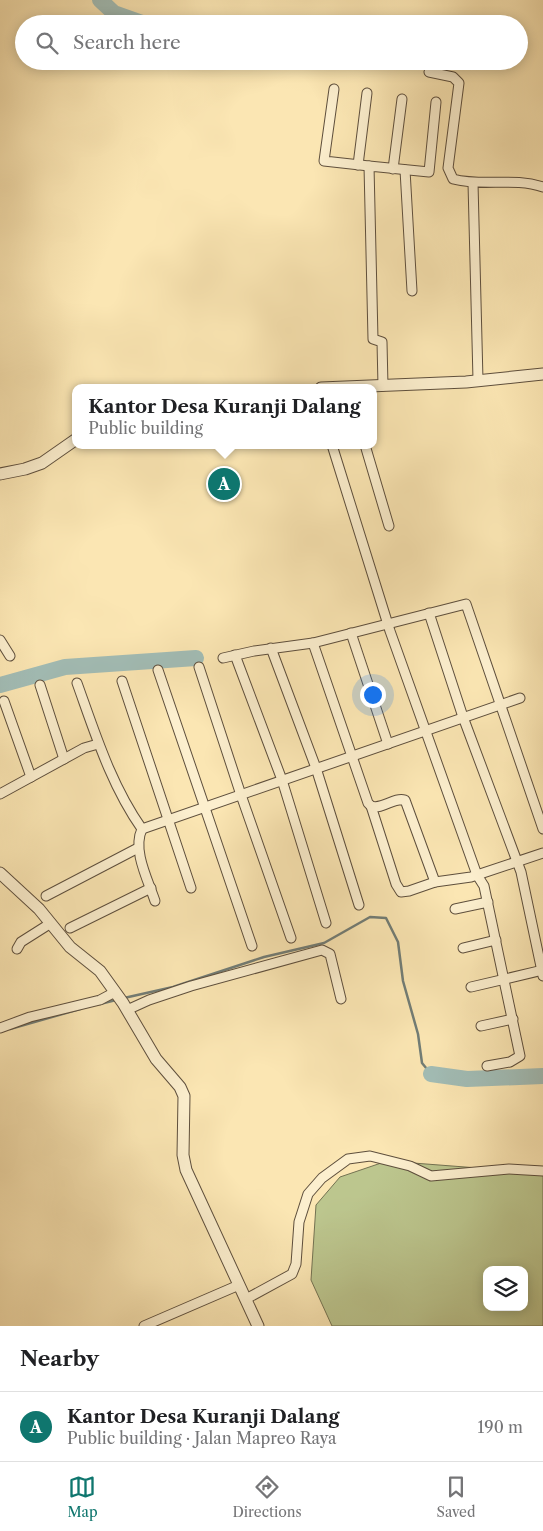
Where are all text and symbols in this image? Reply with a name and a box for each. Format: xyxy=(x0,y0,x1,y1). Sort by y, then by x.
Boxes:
search box xyxy=(15,15,528,70)
icon: search xyxy=(33,29,61,57)
text: Search here xyxy=(73,31,181,54)
popup xyxy=(72,384,377,449)
text: Kantor Desa Kuranji Dalang xyxy=(88,395,361,418)
text: Public building xyxy=(88,418,203,438)
pin: A xyxy=(208,465,240,503)
your location xyxy=(360,682,386,708)
map controls xyxy=(483,1266,528,1311)
button: layers xyxy=(483,1266,528,1311)
text: Nearby xyxy=(20,1346,99,1371)
text: Kantor Desa Kuranji Dalang xyxy=(67,1405,339,1428)
text: A xyxy=(30,1417,42,1437)
text: 190 m xyxy=(478,1417,523,1437)
text: Public building · Jalan Mapreo Raya xyxy=(67,1428,337,1448)
tab: Map xyxy=(67,1473,98,1521)
tab: Directions xyxy=(232,1473,302,1521)
tab: Saved xyxy=(437,1473,475,1521)

